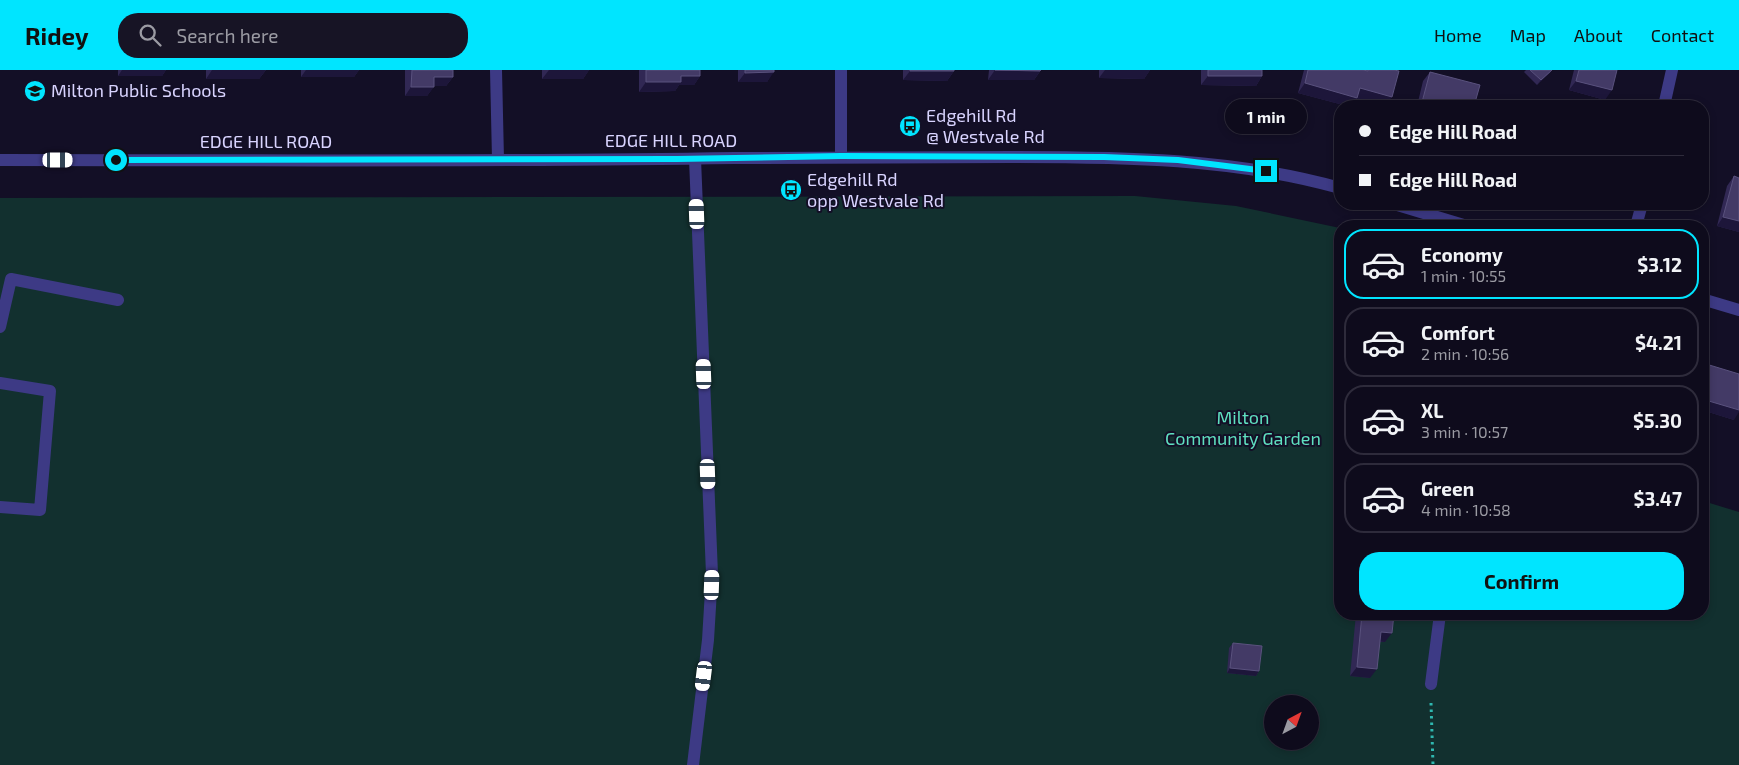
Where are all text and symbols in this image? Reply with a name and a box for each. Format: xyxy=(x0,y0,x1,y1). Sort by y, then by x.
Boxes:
search box xyxy=(118,13,468,58)
text: Ridey xyxy=(25,21,88,50)
icon: search xyxy=(136,21,164,49)
text: Search here xyxy=(176,24,279,47)
text: Home xyxy=(1434,24,1482,46)
text: Map xyxy=(1510,24,1546,46)
text: About xyxy=(1574,24,1623,46)
text: Contact xyxy=(1651,24,1714,46)
school or university icon: Milton Public Schools xyxy=(23,79,47,103)
place label: Milton Public Schools xyxy=(51,79,226,101)
callout: 1 min xyxy=(1225,98,1307,134)
place label: Edgehill Rd @ Westvale Rd xyxy=(926,104,1045,147)
text: 1 min xyxy=(1247,107,1285,126)
bus stop icon: Edgehill Rd @ Westvale Rd xyxy=(898,114,922,138)
text: Edge Hill Road xyxy=(1389,120,1517,143)
street label: EDGE HILL ROAD xyxy=(605,129,737,151)
street label: EDGE HILL ROAD xyxy=(200,130,332,152)
route start xyxy=(105,149,127,171)
car xyxy=(43,153,73,168)
route end xyxy=(1255,160,1277,182)
place label: Edgehill Rd opp Westvale Rd xyxy=(807,168,944,211)
text: Edge Hill Road xyxy=(1389,168,1517,191)
bus stop icon: Edgehill Rd opp Westvale Rd xyxy=(779,178,803,202)
car xyxy=(688,199,705,229)
icon: car xyxy=(1361,242,1406,287)
text: Economy xyxy=(1421,243,1503,266)
text: $3.12 xyxy=(1637,253,1682,276)
text: 1 min · 10:55 xyxy=(1421,266,1506,285)
icon: car xyxy=(1361,320,1406,365)
text: Comfort xyxy=(1421,321,1495,344)
text: $4.21 xyxy=(1635,331,1682,354)
text: 2 min · 10:56 xyxy=(1421,344,1509,363)
car xyxy=(695,359,712,389)
icon: car xyxy=(1361,398,1406,443)
text: XL xyxy=(1421,399,1443,422)
park label: Milton Community Garden xyxy=(1165,406,1321,449)
text: $5.30 xyxy=(1633,409,1682,432)
text: 3 min · 10:57 xyxy=(1421,422,1508,441)
car xyxy=(699,459,716,489)
icon: car xyxy=(1361,476,1406,521)
text: Green xyxy=(1421,477,1474,500)
text: $3.47 xyxy=(1634,487,1682,510)
text: 4 min · 10:58 xyxy=(1421,500,1511,519)
button: Confirm xyxy=(1359,552,1684,610)
car xyxy=(703,570,720,600)
car xyxy=(694,660,713,692)
north arrow xyxy=(1264,695,1319,750)
map controls xyxy=(1264,695,1319,750)

